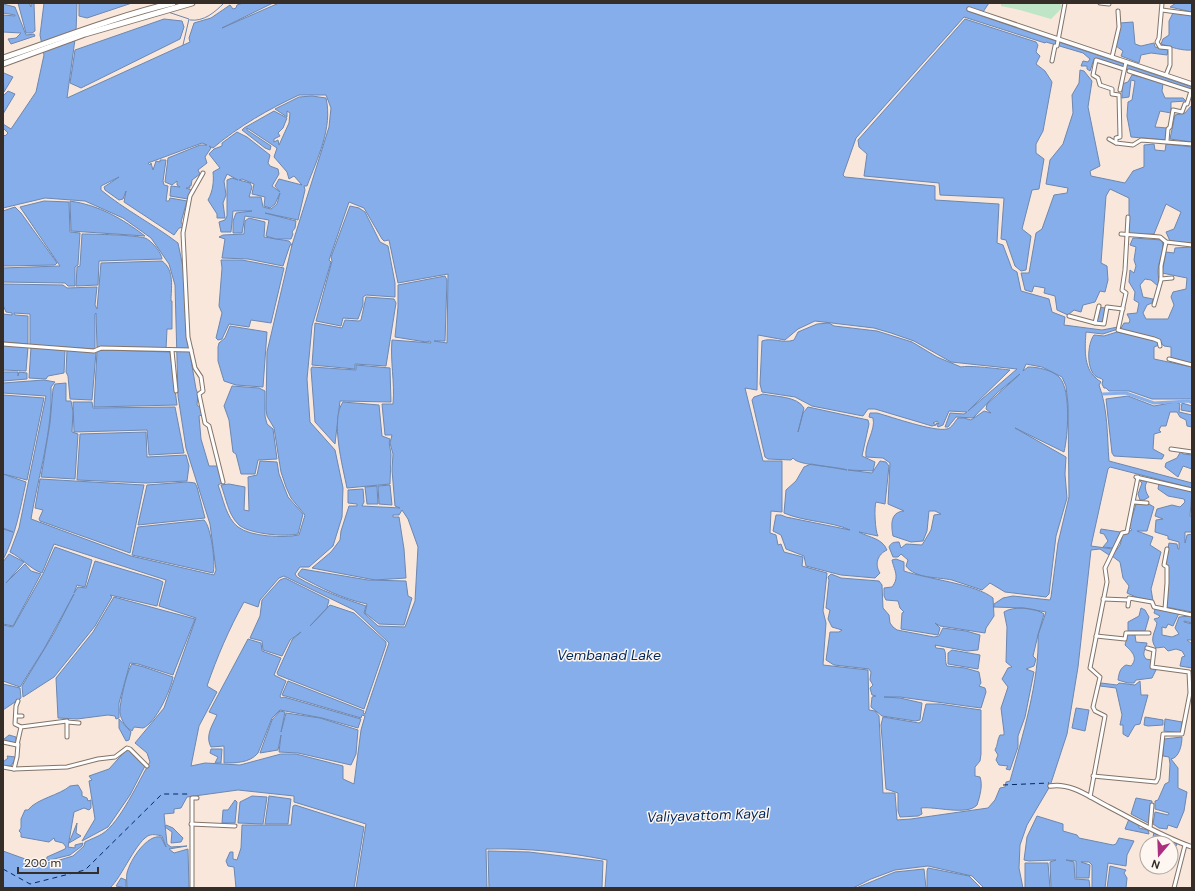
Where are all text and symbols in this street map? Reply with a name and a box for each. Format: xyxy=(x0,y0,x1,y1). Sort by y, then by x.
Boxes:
water label: Vembanad Lake xyxy=(557,646,661,664)
water label: Valiyavattom Kayal xyxy=(647,804,770,826)
north arrow xyxy=(1139,835,1179,875)
scale bar xyxy=(18,849,98,875)
text: 200 m xyxy=(24,855,61,871)
text: N xyxy=(1150,857,1162,872)

